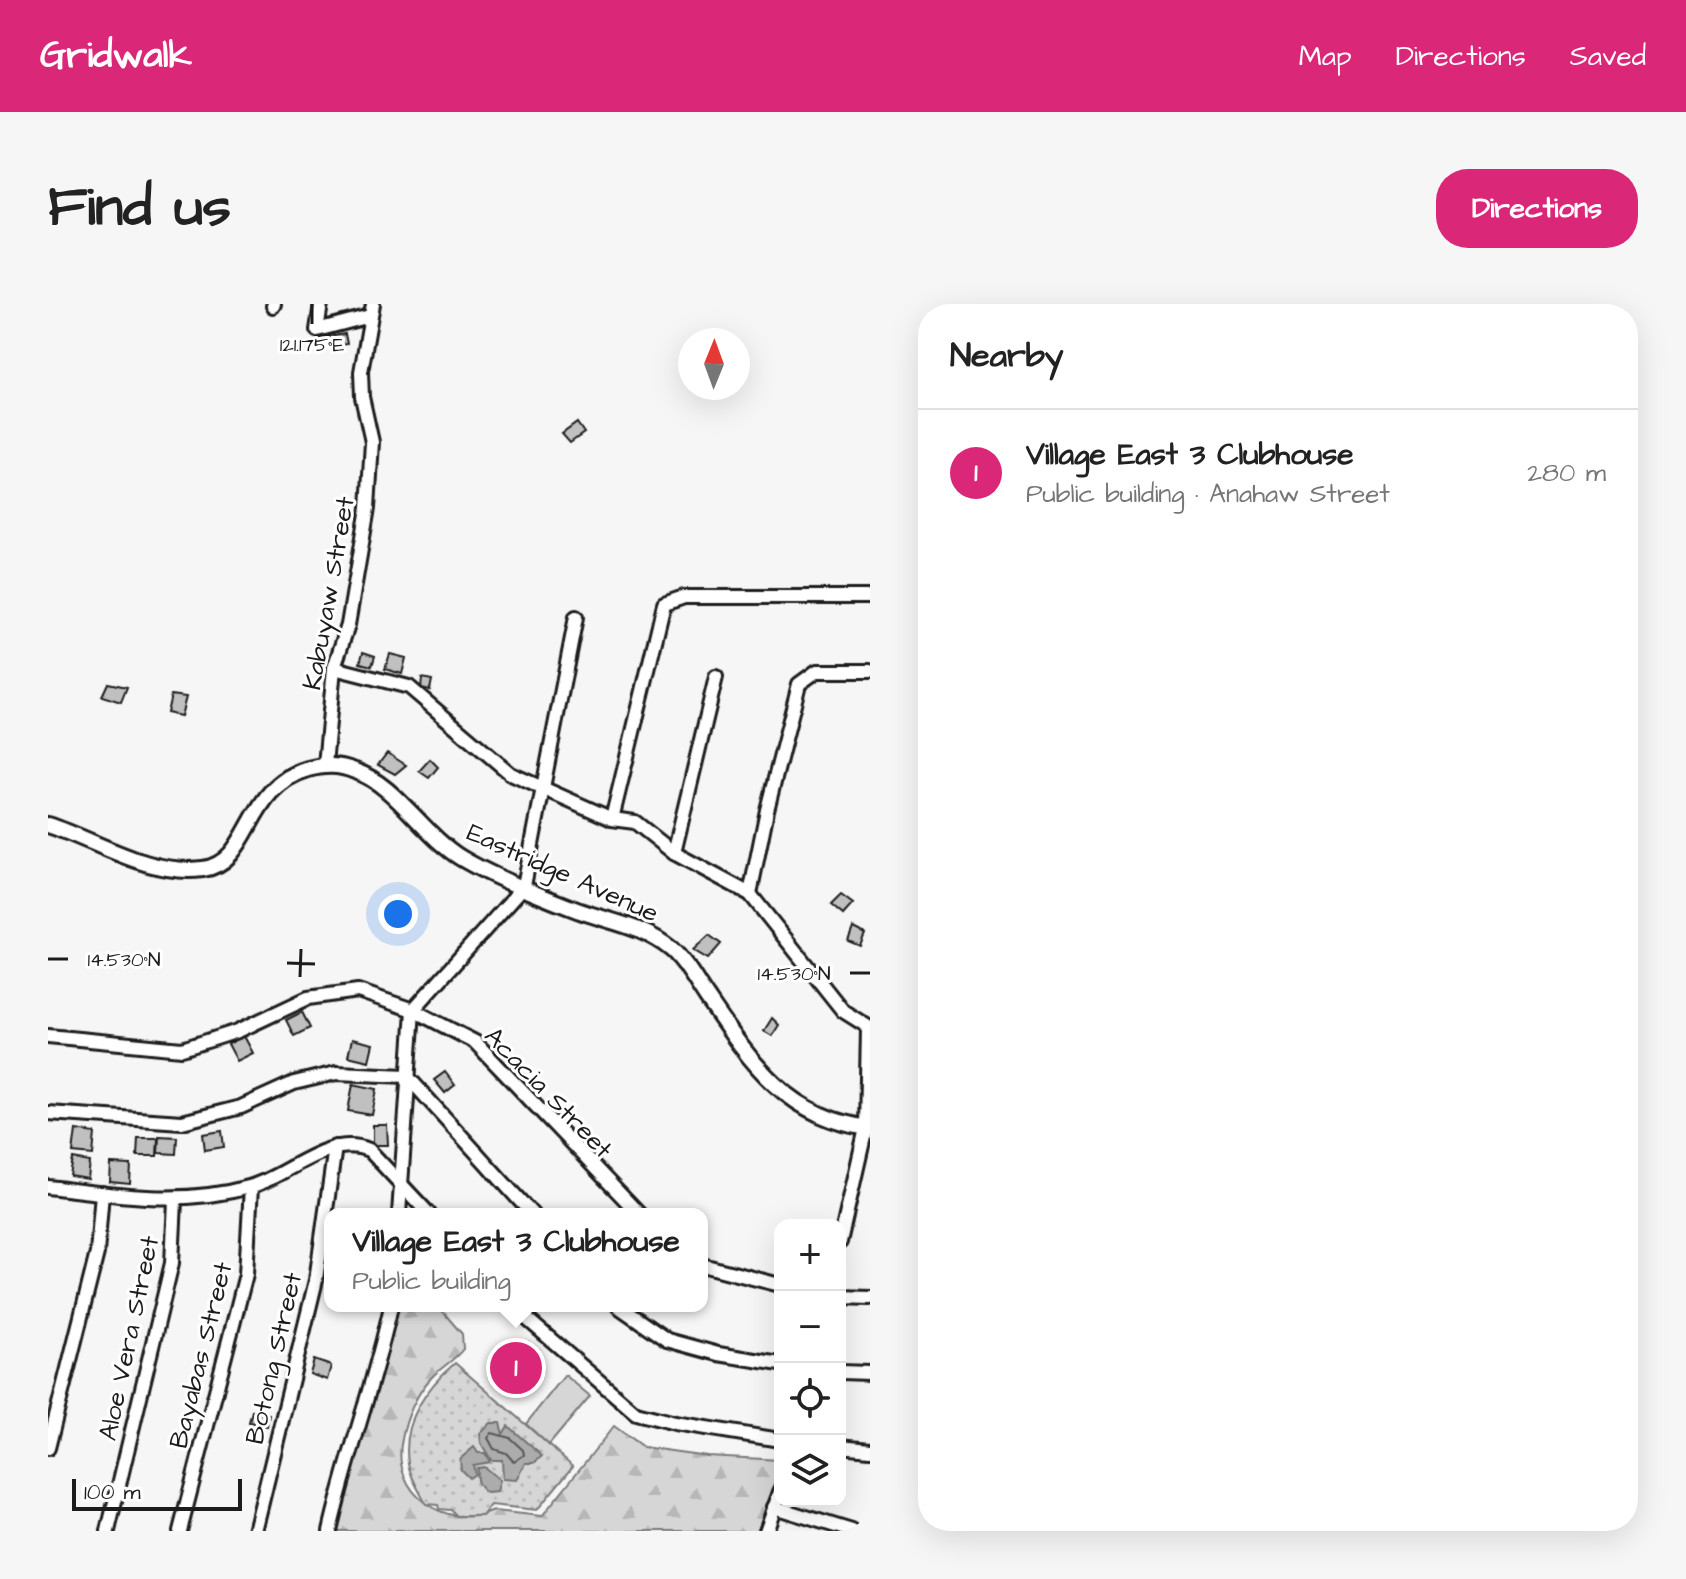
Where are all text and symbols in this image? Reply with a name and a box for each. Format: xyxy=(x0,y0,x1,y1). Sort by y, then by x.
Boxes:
text: Gridwalk xyxy=(40,30,192,82)
text: Map xyxy=(1299,37,1352,76)
text: Directions xyxy=(1396,37,1526,76)
text: Saved xyxy=(1570,37,1646,76)
text: Find us xyxy=(48,169,231,247)
button: Directions xyxy=(1436,169,1638,248)
north arrow xyxy=(678,328,750,400)
text: 121.175°E xyxy=(280,331,344,359)
text: Nearby xyxy=(950,332,1064,380)
text: Village East 3 Clubhouse xyxy=(1026,434,1354,476)
text: 1 xyxy=(974,455,978,491)
text: 280 m xyxy=(1527,455,1606,491)
text: Public building · Anahaw Street xyxy=(1026,476,1390,512)
street label: Kabuyaw Street xyxy=(294,493,366,693)
street label: Eastridge Avenue xyxy=(460,815,664,933)
your location xyxy=(378,894,418,934)
text: 14.530°N xyxy=(88,946,160,974)
text: 14.530°N xyxy=(758,960,830,988)
street label: Acacia Street xyxy=(476,1019,621,1167)
popup xyxy=(324,1208,708,1312)
map controls xyxy=(774,1219,846,1507)
button: + xyxy=(774,1219,846,1291)
text: Village East 3 Clubhouse xyxy=(352,1221,680,1263)
street label: Aloe Vera Street xyxy=(90,1232,168,1444)
street label: Bayabas Street xyxy=(160,1258,244,1453)
text: Public building xyxy=(352,1263,511,1299)
street label: Botong Street xyxy=(237,1268,313,1448)
button: − xyxy=(774,1291,846,1363)
pin: 1 xyxy=(490,1338,542,1398)
button: locate xyxy=(774,1363,846,1435)
button: layers xyxy=(774,1435,846,1507)
scale bar xyxy=(72,1475,242,1511)
text: 100 m xyxy=(84,1477,141,1508)

